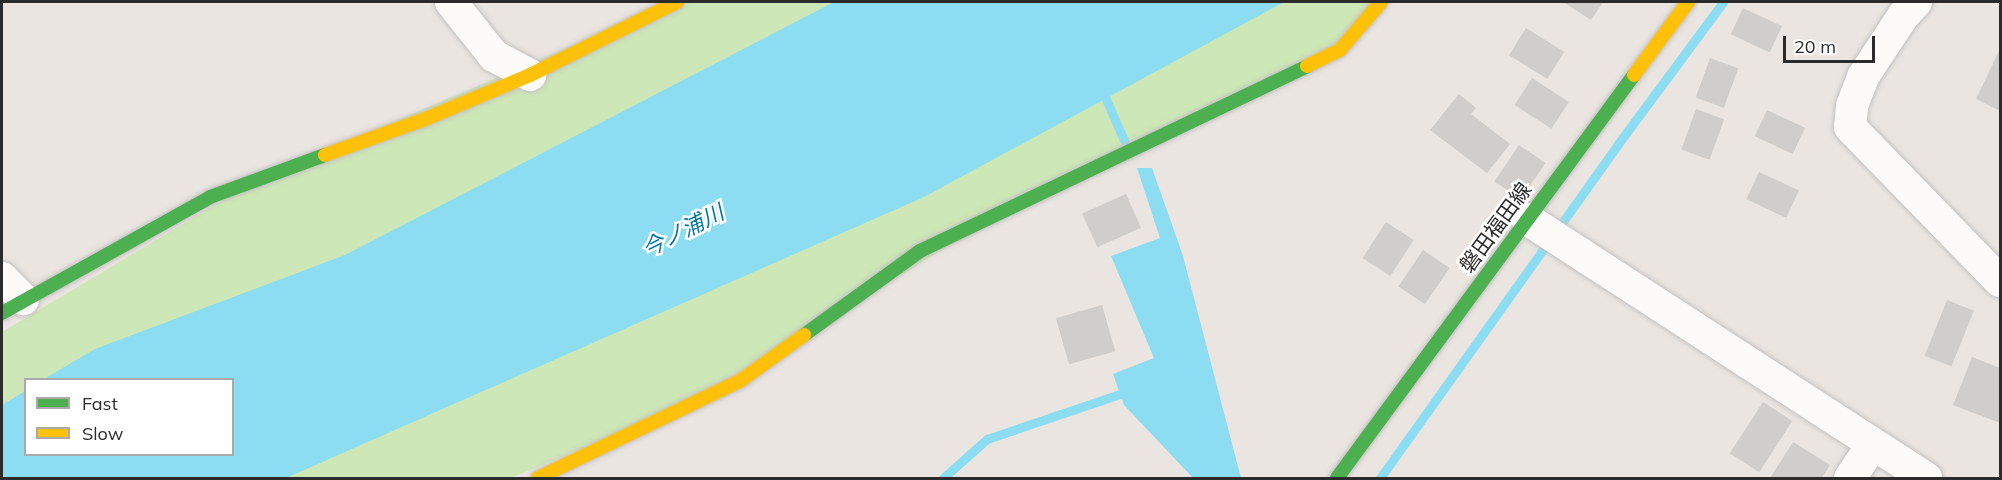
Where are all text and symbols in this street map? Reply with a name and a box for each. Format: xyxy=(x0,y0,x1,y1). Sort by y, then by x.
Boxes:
scale bar xyxy=(1786,24,1878,62)
text: 20 m xyxy=(1794,35,1836,58)
street label: 磐田福田線 xyxy=(1454,177,1536,277)
water label: 今ノ浦川 xyxy=(638,199,728,263)
legend xyxy=(24,378,234,456)
text: Fast xyxy=(82,392,118,415)
text: Slow xyxy=(82,422,123,445)

